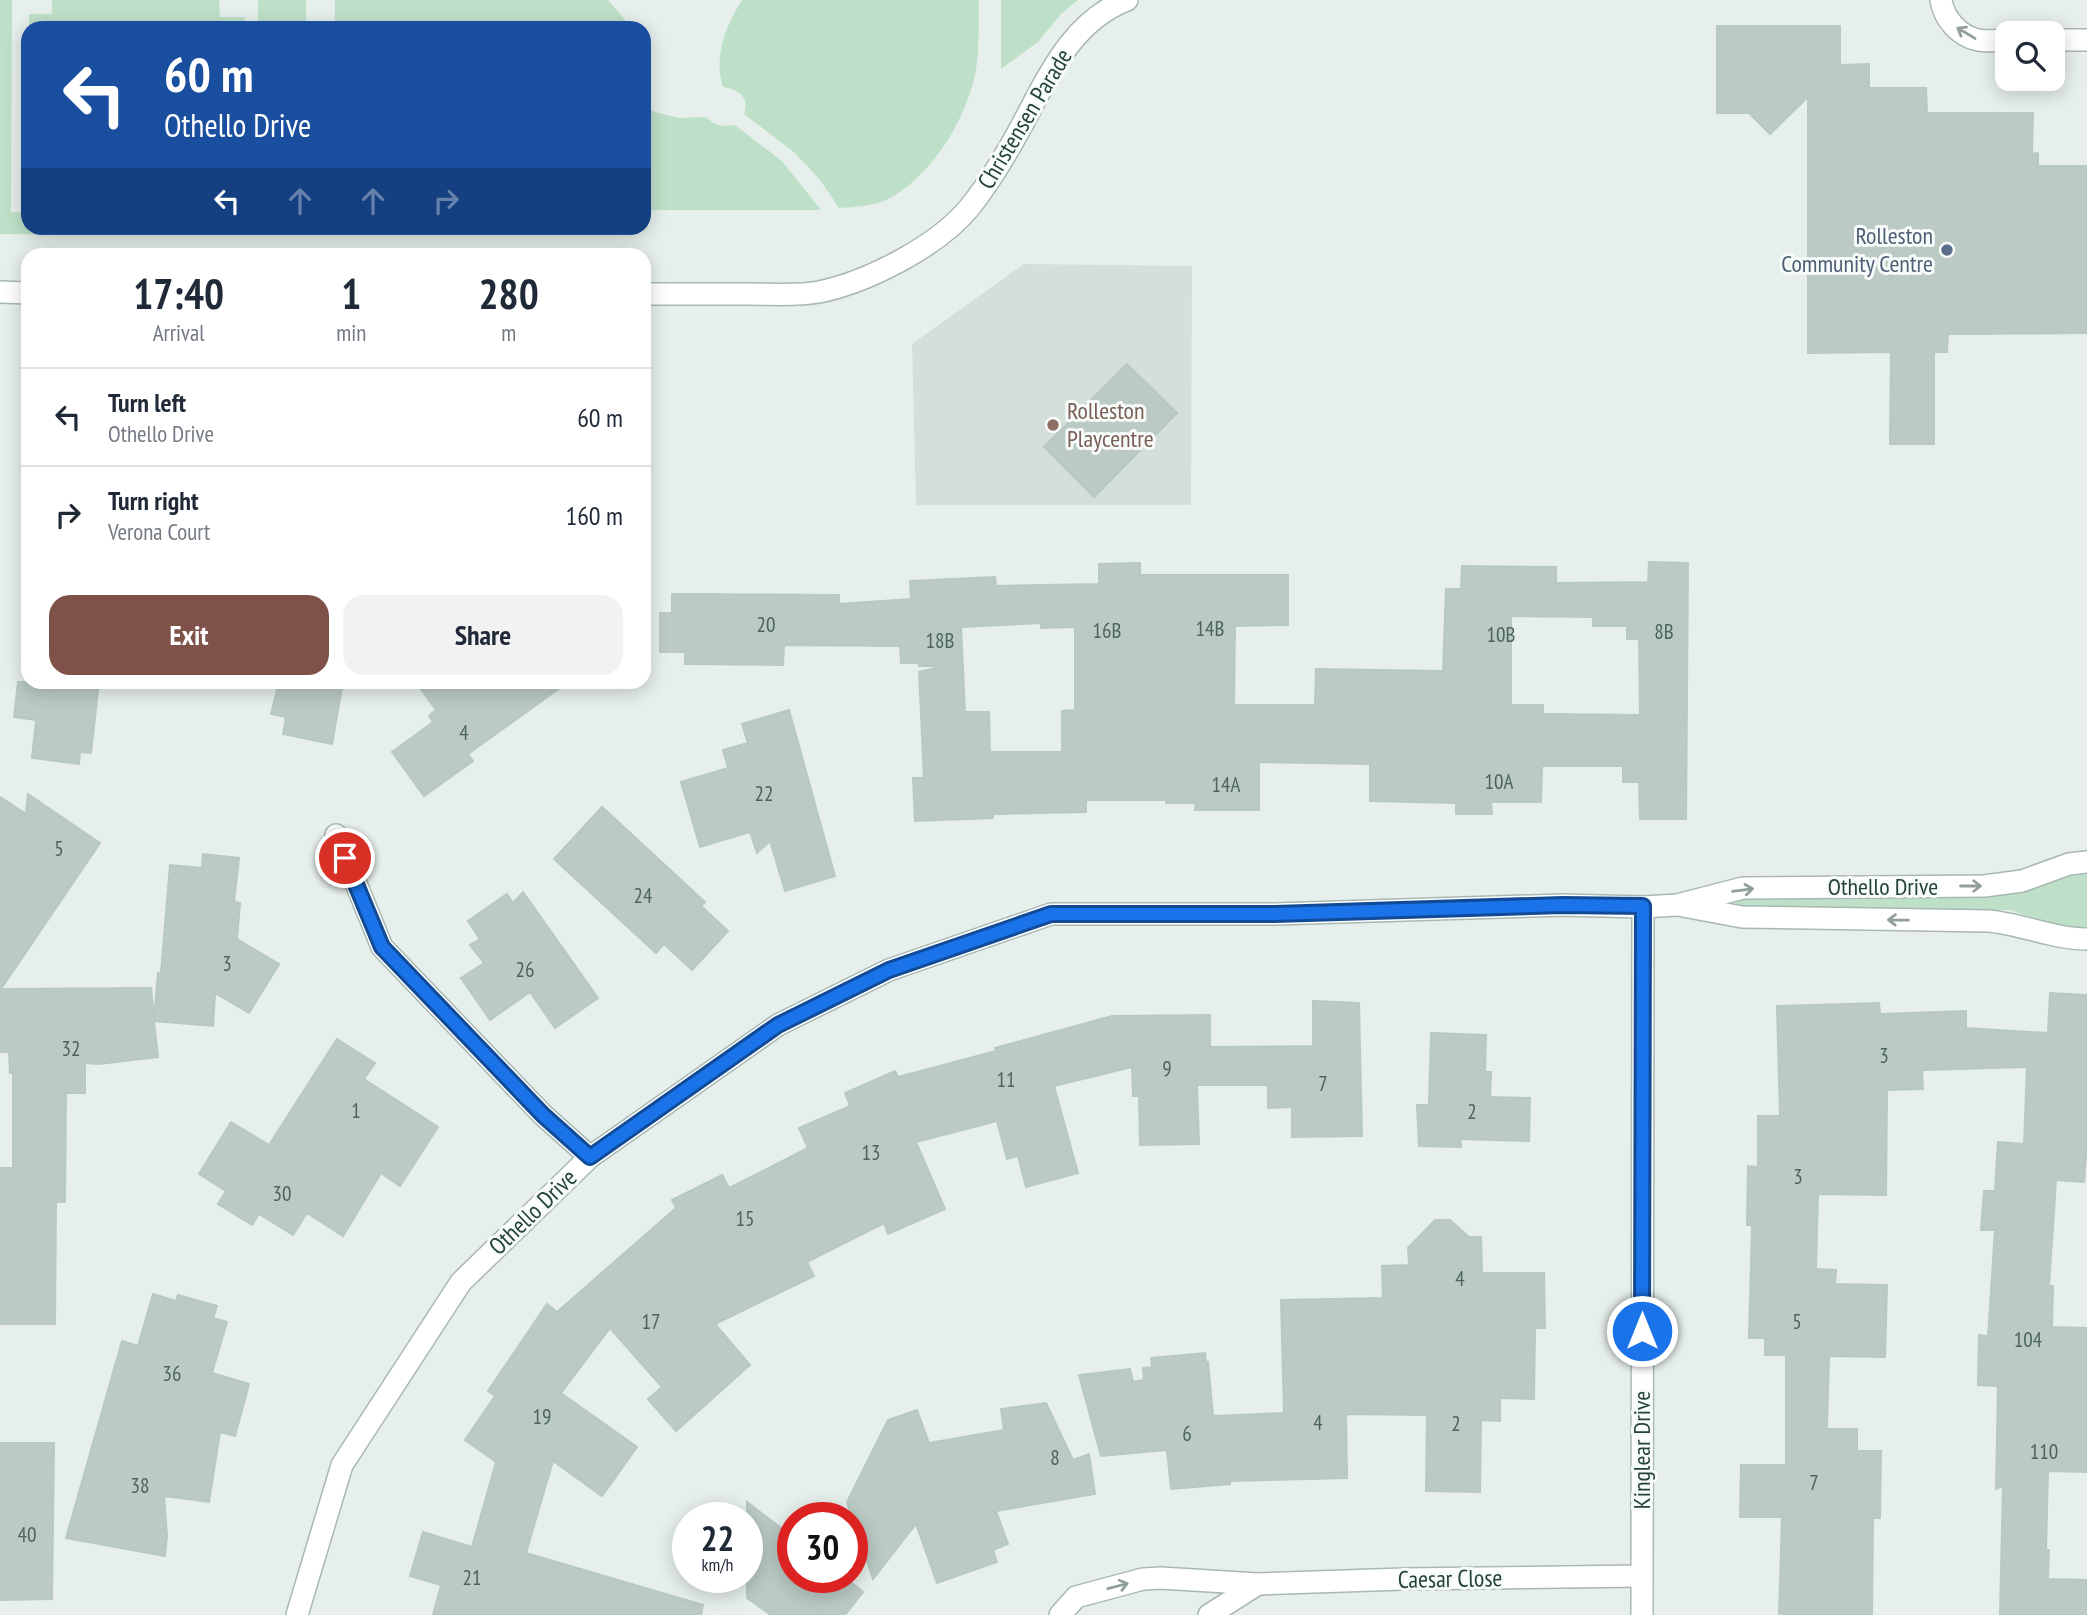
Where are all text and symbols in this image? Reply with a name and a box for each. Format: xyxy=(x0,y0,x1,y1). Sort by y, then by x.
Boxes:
map controls xyxy=(1995,21,2065,91)
button: search xyxy=(1995,21,2065,91)
one-way arrow xyxy=(1956,26,1976,40)
text: 60 m xyxy=(164,42,253,106)
street label: Christensen Parade xyxy=(971,43,1079,195)
icon: left xyxy=(49,49,140,140)
text: Othello Drive xyxy=(164,104,311,146)
icon: left xyxy=(208,182,246,220)
icon: ahead xyxy=(281,182,319,220)
icon: ahead xyxy=(354,182,392,220)
icon: right xyxy=(427,182,465,220)
place label: Rolleston Community Centre xyxy=(1781,220,1933,279)
marker: Rolleston Community Centre xyxy=(1939,242,1955,258)
text: 17:40 xyxy=(133,266,224,321)
text: 1 xyxy=(341,266,361,321)
text: 280 xyxy=(479,266,539,321)
text: Arrival xyxy=(153,318,205,347)
text: min xyxy=(336,318,366,347)
text: m xyxy=(501,318,516,347)
text: Turn left xyxy=(108,386,186,419)
place label: Rolleston Playcentre xyxy=(1067,395,1154,454)
icon: left xyxy=(49,398,87,436)
text: 60 m xyxy=(577,401,623,434)
marker: Rolleston Playcentre xyxy=(1045,417,1061,433)
text: Othello Drive xyxy=(108,419,214,448)
text: Turn right xyxy=(108,484,199,517)
icon: right xyxy=(49,496,87,534)
text: 160 m xyxy=(565,499,623,532)
text: Verona Court xyxy=(108,517,210,546)
button: Exit xyxy=(49,595,329,675)
button: Share xyxy=(343,595,623,675)
house number: 20 xyxy=(757,611,775,638)
house number: 14B xyxy=(1196,615,1224,642)
house number: 16B xyxy=(1093,617,1121,644)
house number: 8B xyxy=(1654,618,1674,645)
house number: 10B xyxy=(1487,621,1515,648)
house number: 18B xyxy=(926,627,954,654)
house number: 4 xyxy=(459,719,469,746)
house number: 10A xyxy=(1485,768,1513,795)
house number: 14A xyxy=(1212,771,1240,798)
house number: 22 xyxy=(755,780,773,807)
pin xyxy=(315,828,375,888)
house number: 5 xyxy=(54,835,64,862)
icon: arrive xyxy=(326,839,364,877)
street label: Othello Drive xyxy=(1828,871,1938,902)
one-way arrow xyxy=(1959,879,1982,893)
house number: 24 xyxy=(634,882,653,909)
one-way arrow xyxy=(1732,883,1754,896)
one-way arrow xyxy=(1887,913,1910,926)
house number: 3 xyxy=(222,950,232,977)
house number: 26 xyxy=(516,956,534,983)
house number: 32 xyxy=(62,1035,80,1062)
house number: 3 xyxy=(1879,1042,1889,1069)
house number: 9 xyxy=(1162,1055,1172,1082)
house number: 11 xyxy=(997,1066,1015,1093)
house number: 7 xyxy=(1318,1070,1328,1097)
house number: 1 xyxy=(351,1097,361,1124)
house number: 2 xyxy=(1467,1098,1477,1125)
house number: 13 xyxy=(862,1139,880,1166)
street label: Othello Drive xyxy=(482,1162,583,1261)
house number: 3 xyxy=(1793,1163,1803,1190)
house number: 30 xyxy=(273,1180,291,1207)
house number: 15 xyxy=(736,1205,754,1232)
house number: 4 xyxy=(1455,1265,1465,1292)
position arrow xyxy=(1605,1294,1679,1368)
house number: 17 xyxy=(642,1308,660,1335)
house number: 5 xyxy=(1792,1308,1802,1335)
house number: 104 xyxy=(2014,1326,2043,1353)
house number: 36 xyxy=(163,1360,181,1387)
street label: Kinglear Drive xyxy=(1626,1391,1657,1509)
house number: 19 xyxy=(533,1403,551,1430)
house number: 4 xyxy=(1313,1409,1323,1436)
house number: 2 xyxy=(1451,1410,1461,1437)
house number: 6 xyxy=(1182,1420,1192,1447)
house number: 110 xyxy=(2030,1438,2058,1465)
house number: 8 xyxy=(1050,1444,1060,1471)
house number: 7 xyxy=(1809,1469,1819,1496)
house number: 38 xyxy=(131,1472,149,1499)
speed limit sign: 30 xyxy=(777,1502,868,1593)
text: 22 xyxy=(701,1515,734,1561)
house number: 40 xyxy=(18,1521,36,1548)
text: km/h xyxy=(702,1553,733,1576)
street label: Caesar Close xyxy=(1397,1562,1503,1595)
house number: 21 xyxy=(463,1564,481,1591)
one-way arrow xyxy=(1107,1579,1129,1592)

